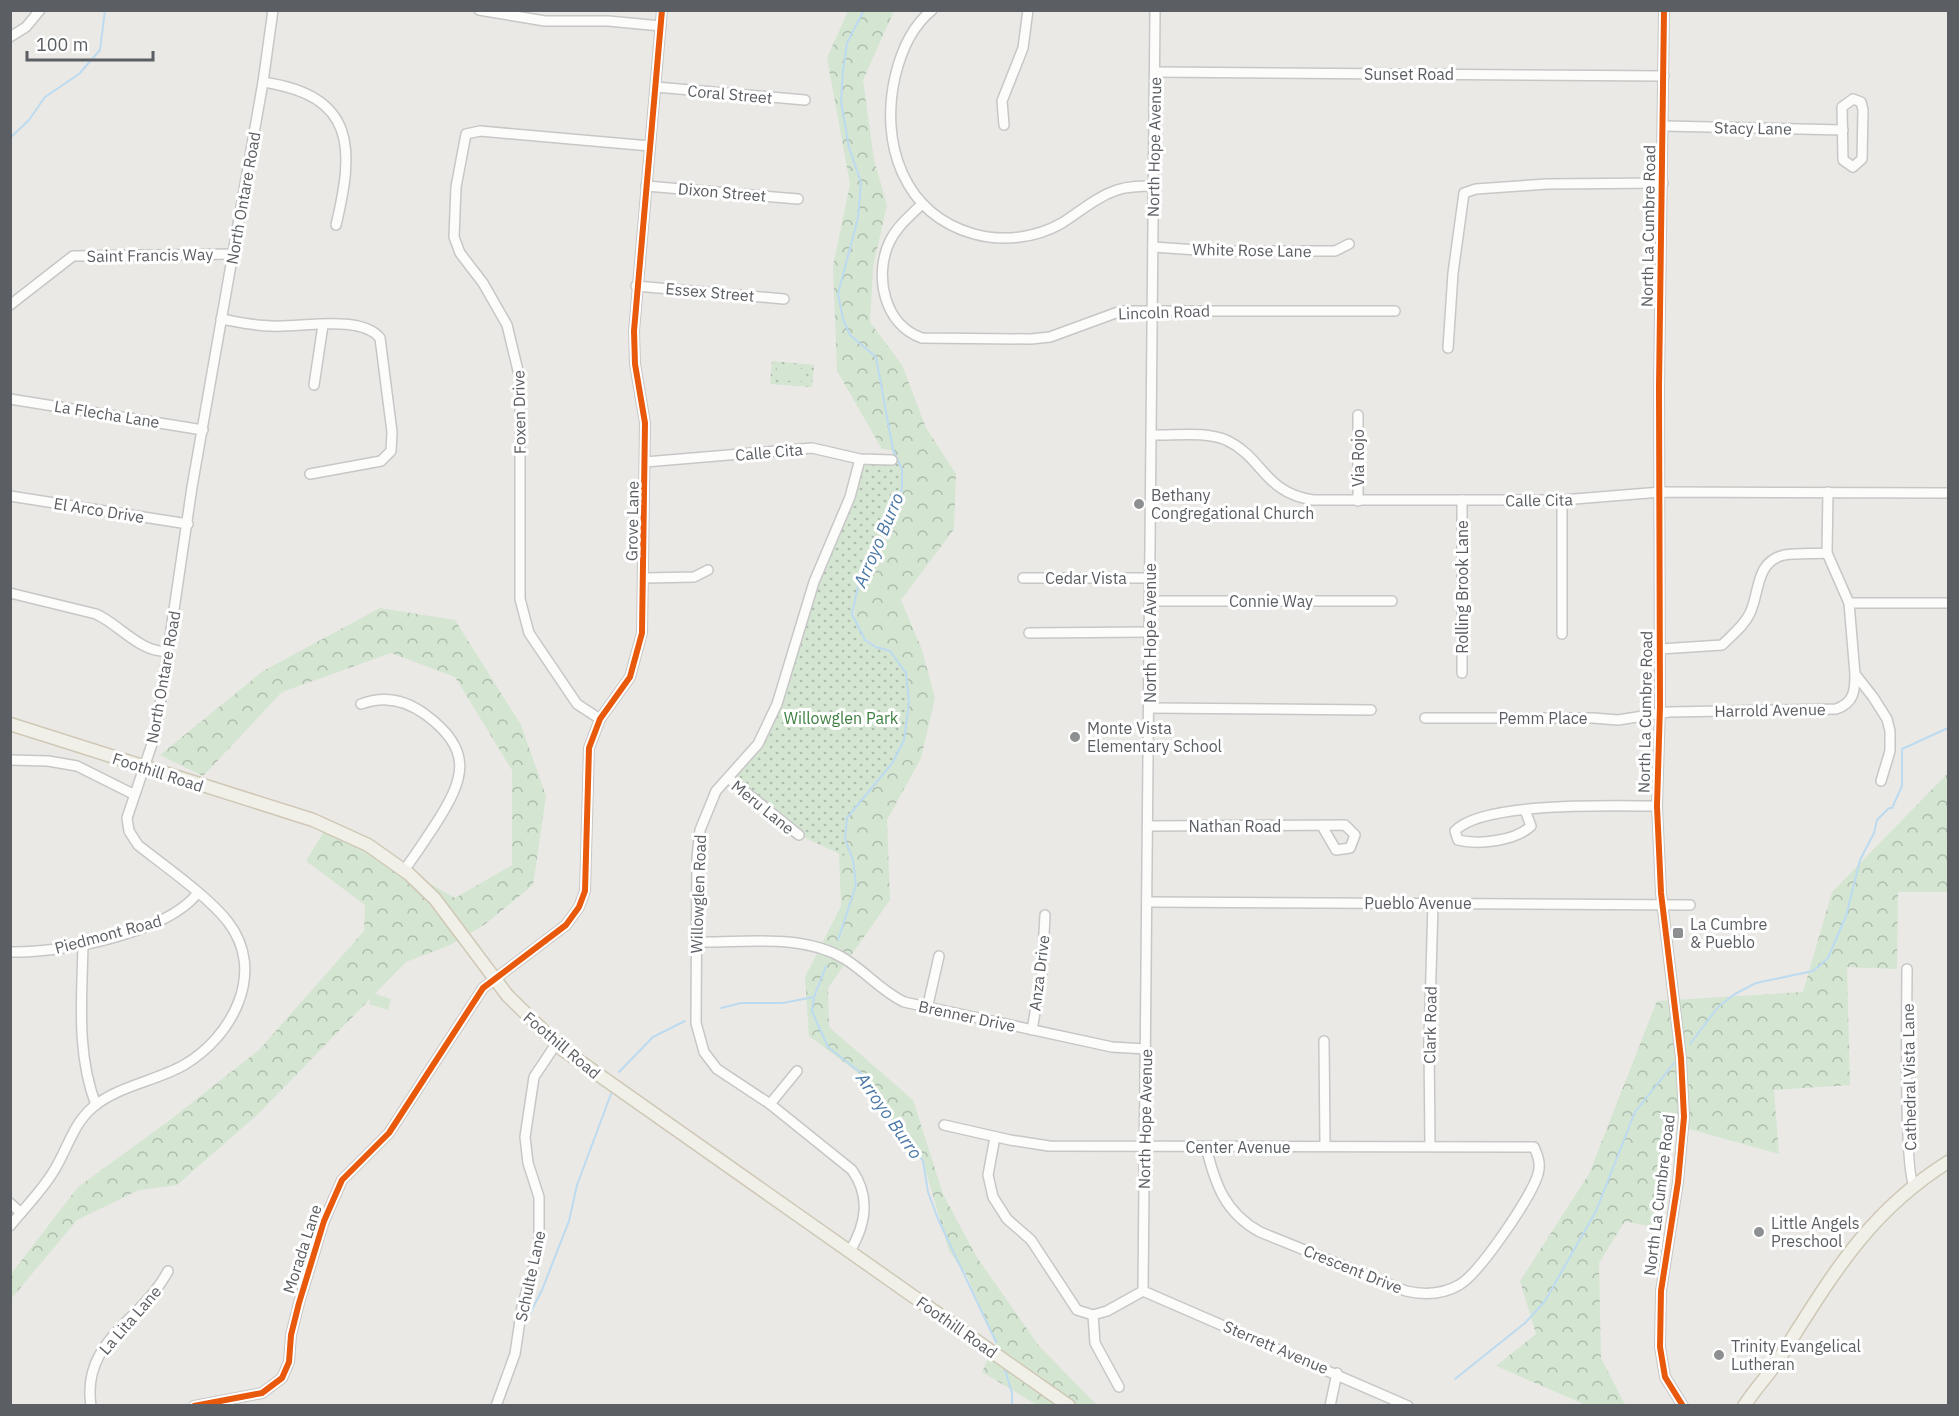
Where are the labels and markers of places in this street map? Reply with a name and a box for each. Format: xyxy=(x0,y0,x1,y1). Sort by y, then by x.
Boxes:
place label: Bethany Congregational Church xyxy=(1151,485,1314,523)
marker: Bethany Congregational Church xyxy=(1132,497,1146,511)
place label: Monte Vista Elementary School xyxy=(1087,718,1222,756)
marker: Monte Vista Elementary School xyxy=(1068,730,1082,744)
place label: La Cumbre & Pueblo xyxy=(1690,914,1767,952)
marker: La Cumbre & Pueblo xyxy=(1671,926,1685,940)
place label: Little Angels Preschool xyxy=(1771,1213,1860,1251)
marker: Little Angels Preschool xyxy=(1752,1225,1766,1239)
place label: Trinity Evangelical Lutheran xyxy=(1731,1336,1861,1374)
marker: Trinity Evangelical Lutheran xyxy=(1712,1348,1726,1362)

